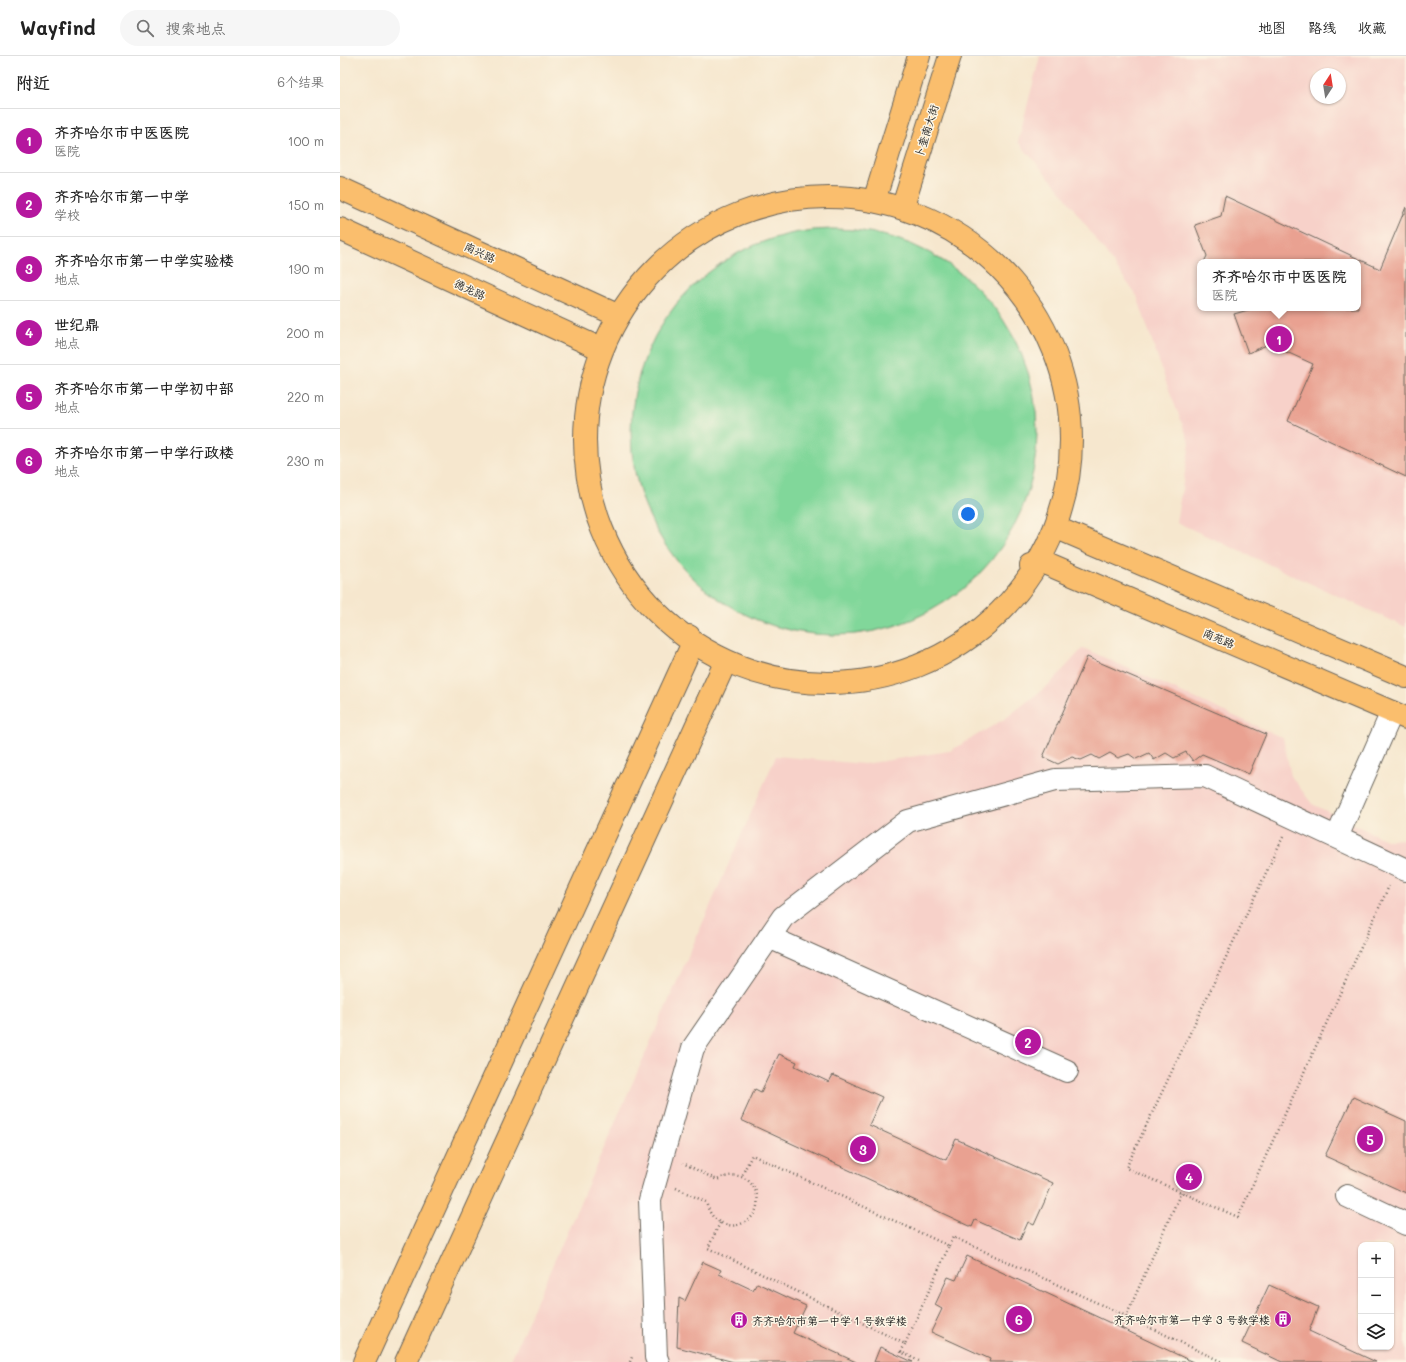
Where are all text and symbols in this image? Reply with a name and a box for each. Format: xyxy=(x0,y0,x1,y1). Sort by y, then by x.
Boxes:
search box xyxy=(120,10,400,46)
text: Wayfind xyxy=(20,15,96,40)
icon: search xyxy=(134,17,156,39)
text: 搜索地点 xyxy=(166,18,226,38)
text: 地图 xyxy=(1258,18,1286,37)
text: 路线 xyxy=(1308,18,1336,37)
text: 收藏 xyxy=(1358,18,1386,37)
north arrow xyxy=(1310,68,1346,104)
text: 附近 xyxy=(16,71,50,93)
text: 6个结果 xyxy=(277,73,324,90)
street label: 卜奎南大街 xyxy=(911,102,942,159)
text: 齐齐哈尔市中医医院 xyxy=(54,122,189,142)
text: 1 xyxy=(26,132,32,149)
text: 100 m xyxy=(288,132,324,149)
text: 医院 xyxy=(54,142,80,159)
text: 齐齐哈尔市第一中学 xyxy=(54,186,189,206)
text: 2 xyxy=(25,196,33,213)
text: 150 m xyxy=(288,196,324,213)
text: 学校 xyxy=(54,206,80,223)
street label: 南兴路 xyxy=(462,238,498,266)
text: 齐齐哈尔市第一中学实验楼 xyxy=(54,250,234,270)
popup xyxy=(1197,259,1361,311)
text: 3 xyxy=(25,260,33,277)
text: 190 m xyxy=(288,260,324,277)
text: 齐齐哈尔市中医医院 xyxy=(1211,266,1347,286)
text: 地点 xyxy=(54,270,80,287)
street label: 德龙路 xyxy=(452,275,488,303)
text: 医院 xyxy=(1211,286,1238,303)
text: 世纪鼎 xyxy=(54,314,99,334)
text: 4 xyxy=(25,324,33,341)
text: 200 m xyxy=(286,324,324,341)
pin: 1 xyxy=(1266,324,1292,354)
text: 地点 xyxy=(54,334,80,351)
text: 齐齐哈尔市第一中学初中部 xyxy=(54,378,234,398)
text: 5 xyxy=(25,388,33,405)
text: 220 m xyxy=(287,388,324,405)
text: 地点 xyxy=(54,398,80,415)
text: 齐齐哈尔市第一中学行政楼 xyxy=(54,442,234,462)
text: 6 xyxy=(25,452,33,469)
text: 230 m xyxy=(287,452,324,469)
text: 地点 xyxy=(54,462,80,479)
your location xyxy=(958,504,978,524)
street label: 南苑路 xyxy=(1201,625,1237,651)
pin: 2 xyxy=(1015,1027,1041,1057)
pin: 5 xyxy=(1357,1124,1383,1154)
pin: 3 xyxy=(850,1134,876,1164)
pin: 4 xyxy=(1176,1162,1202,1192)
map controls xyxy=(1358,1242,1394,1350)
button: + xyxy=(1358,1242,1394,1278)
button: − xyxy=(1358,1278,1394,1314)
pin: 6 xyxy=(1006,1304,1032,1334)
building icon: 齐齐哈尔市第一中学 3 号教学楼 xyxy=(1273,1309,1293,1329)
building icon: 齐齐哈尔市第一中学 1 号教学楼 xyxy=(729,1310,749,1330)
place label: 齐齐哈尔市第一中学 3 号教学楼 xyxy=(1114,1312,1270,1327)
place label: 齐齐哈尔市第一中学 1 号教学楼 xyxy=(752,1313,907,1328)
button: layers xyxy=(1358,1314,1394,1350)

